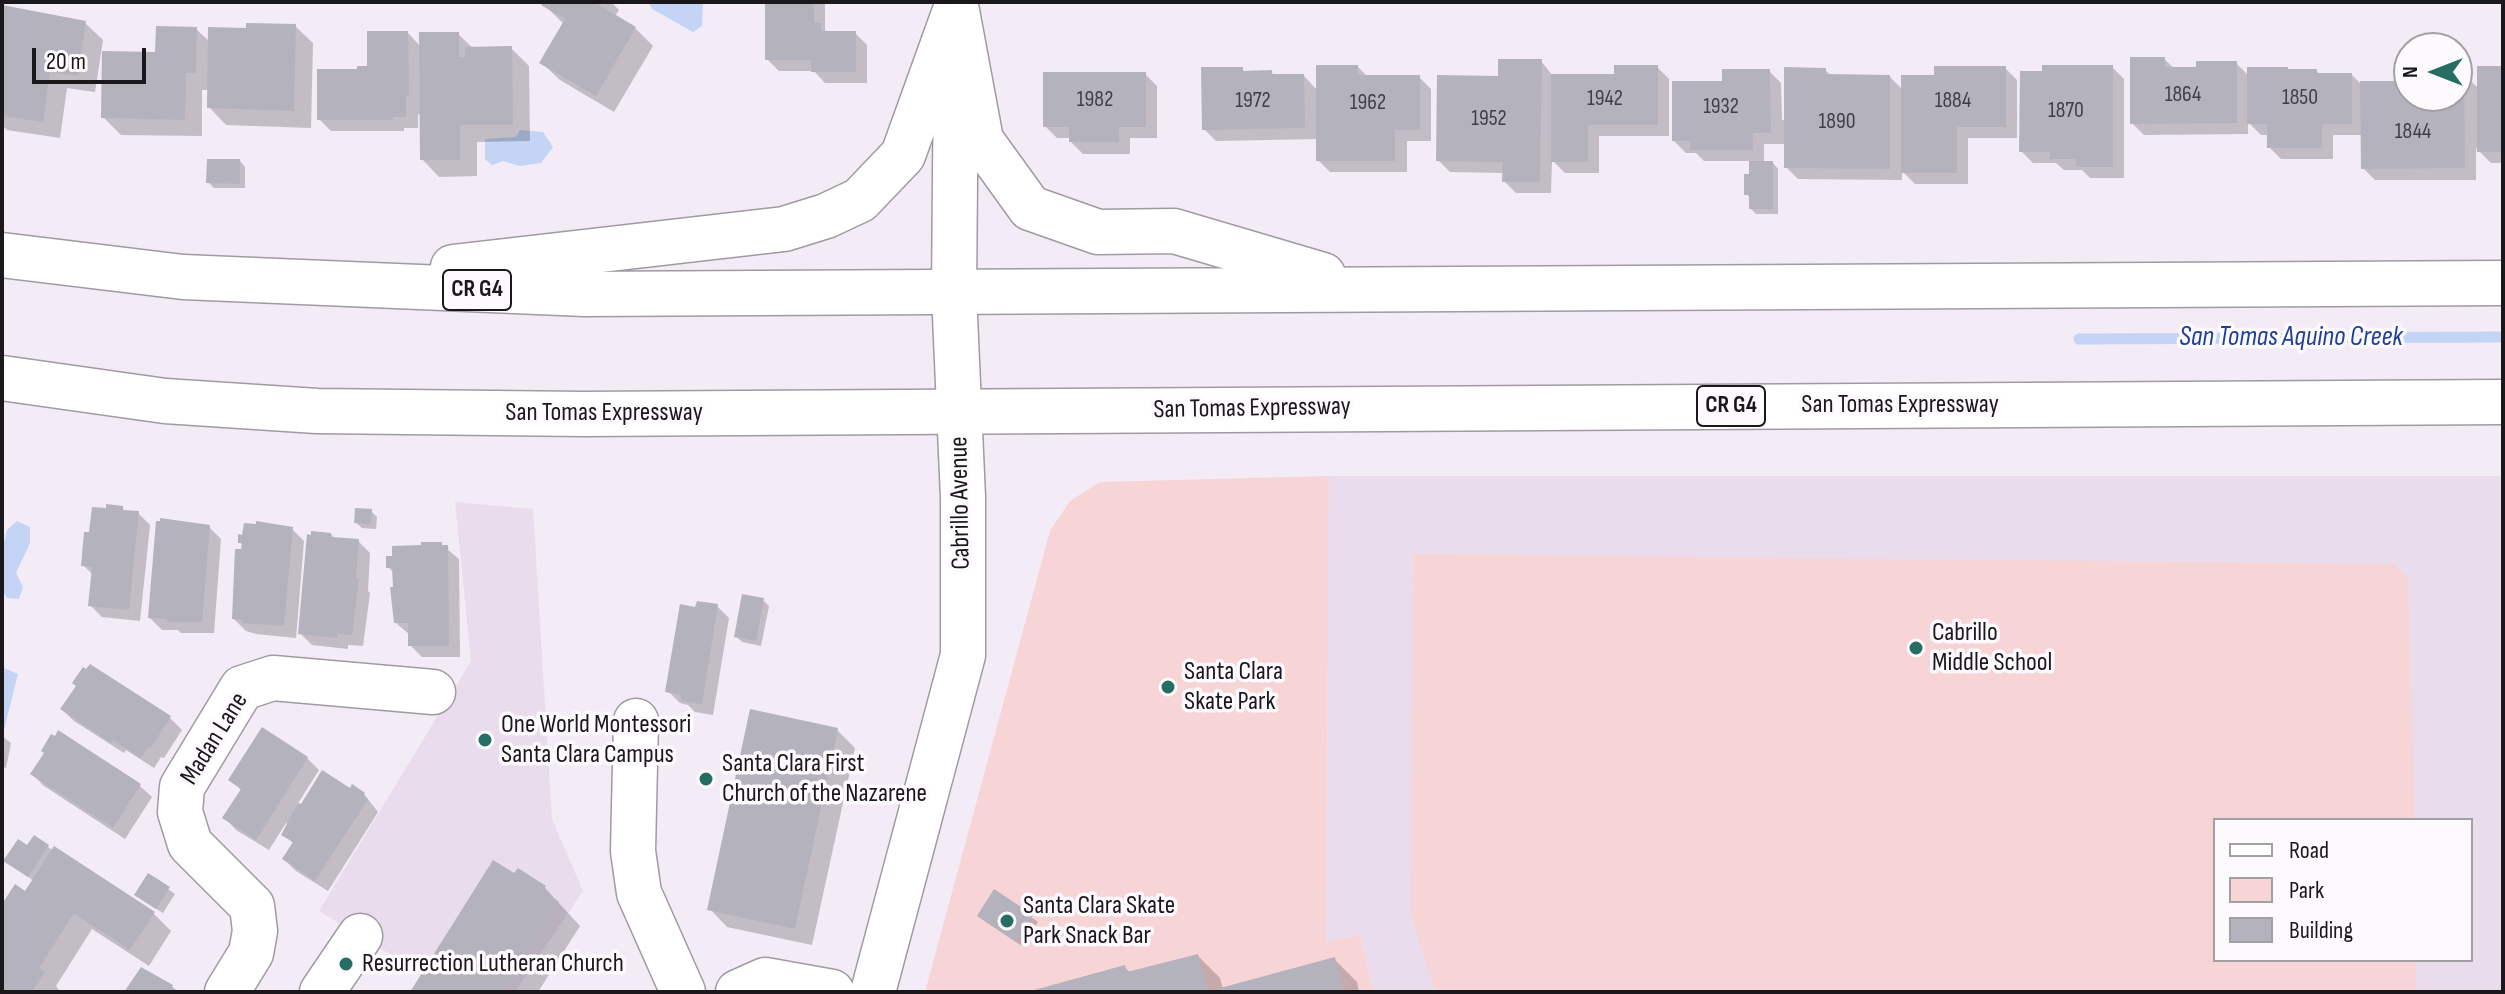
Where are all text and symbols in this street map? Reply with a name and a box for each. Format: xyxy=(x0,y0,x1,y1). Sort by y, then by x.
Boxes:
scale bar xyxy=(36,32,150,82)
north arrow xyxy=(2393,32,2473,112)
text: 20 m xyxy=(46,47,86,76)
text: N xyxy=(2397,66,2424,78)
house number: 1864 xyxy=(2165,82,2201,108)
house number: 1850 xyxy=(2282,85,2318,111)
house number: 1942 xyxy=(1587,86,1623,112)
house number: 1982 xyxy=(1077,87,1113,113)
house number: 1972 xyxy=(1235,88,1271,114)
house number: 1884 xyxy=(1935,88,1971,114)
house number: 1962 xyxy=(1350,90,1386,116)
house number: 1932 xyxy=(1703,94,1739,120)
house number: 1870 xyxy=(2048,98,2084,124)
house number: 1952 xyxy=(1471,106,1507,132)
house number: 1890 xyxy=(1819,109,1855,135)
house number: 1844 xyxy=(2395,119,2431,145)
road number: CR G4 xyxy=(443,270,511,310)
water label: San Tomas Aquino Creek xyxy=(2179,321,2403,355)
road number: CR G4 xyxy=(1697,386,1765,426)
street label: San Tomas Expressway xyxy=(1801,389,1999,421)
street label: San Tomas Expressway xyxy=(1153,392,1351,426)
street label: San Tomas Expressway xyxy=(505,397,703,429)
street label: Cabrillo Avenue xyxy=(944,436,978,570)
place label: Cabrillo Middle School xyxy=(1932,617,2052,678)
marker: Cabrillo Middle School xyxy=(1907,639,1925,657)
place label: Santa Clara Skate Park xyxy=(1184,656,1283,718)
marker: Santa Clara Skate Park xyxy=(1159,678,1177,696)
street label: Madan Lane xyxy=(175,687,255,791)
place label: One World Montessori Santa Clara Campus xyxy=(501,709,691,770)
marker: One World Montessori Santa Clara Campus xyxy=(476,731,494,749)
place label: Santa Clara First Church of the Nazarene xyxy=(722,748,927,810)
marker: Santa Clara First Church of the Nazarene xyxy=(697,770,715,788)
legend xyxy=(2213,818,2473,962)
text: Road xyxy=(2289,836,2329,865)
text: Park xyxy=(2289,876,2324,905)
place label: Santa Clara Skate Park Snack Bar xyxy=(1023,890,1175,952)
marker: Santa Clara Skate Park Snack Bar xyxy=(998,912,1016,930)
text: Building xyxy=(2289,916,2353,945)
place label: Resurrection Lutheran Church xyxy=(362,948,624,980)
marker: Resurrection Lutheran Church xyxy=(337,955,355,973)

